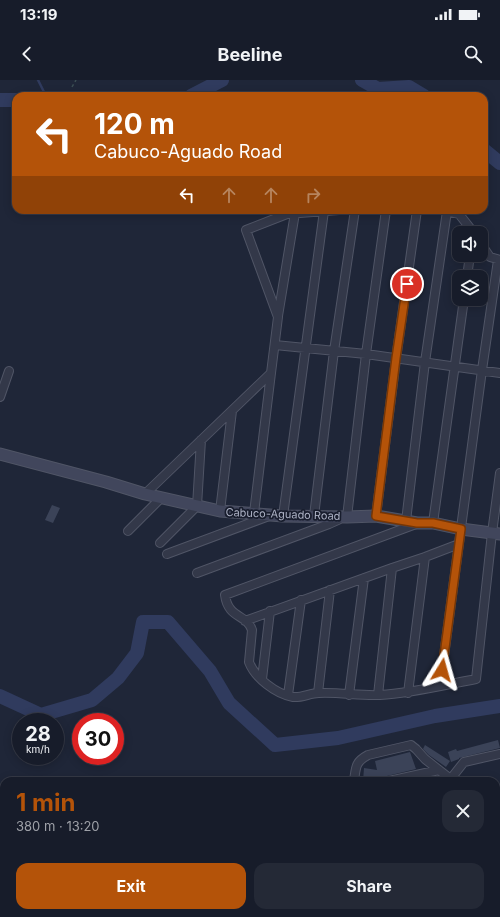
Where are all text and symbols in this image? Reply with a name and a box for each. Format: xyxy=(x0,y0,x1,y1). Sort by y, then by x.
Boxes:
text: 13:19 xyxy=(20,5,57,24)
icon: back xyxy=(16,43,38,65)
icon: search xyxy=(462,43,484,65)
text: Beeline xyxy=(217,44,283,65)
text: 120 m xyxy=(94,107,175,141)
icon: left xyxy=(28,108,80,160)
text: Cabuco-Aguado Road xyxy=(94,141,282,162)
icon: left xyxy=(176,184,198,206)
icon: ahead xyxy=(218,184,240,206)
icon: ahead xyxy=(260,184,282,206)
icon: right xyxy=(302,184,324,206)
map controls xyxy=(452,226,488,306)
button: sound xyxy=(452,226,488,262)
pin xyxy=(390,267,424,301)
button: layers xyxy=(452,270,488,306)
icon: arrive xyxy=(396,273,418,295)
street label: Cabuco-Aguado Road xyxy=(225,505,341,523)
position arrow xyxy=(421,649,463,691)
speed limit sign: 30 xyxy=(72,713,124,765)
text: 28 xyxy=(25,722,51,746)
text: km/h xyxy=(26,743,50,755)
text: 1 min xyxy=(16,788,75,817)
button: close xyxy=(442,790,484,832)
text: 380 m · 13:20 xyxy=(16,818,100,834)
button: Exit xyxy=(16,863,246,909)
button: Share xyxy=(254,863,484,909)

